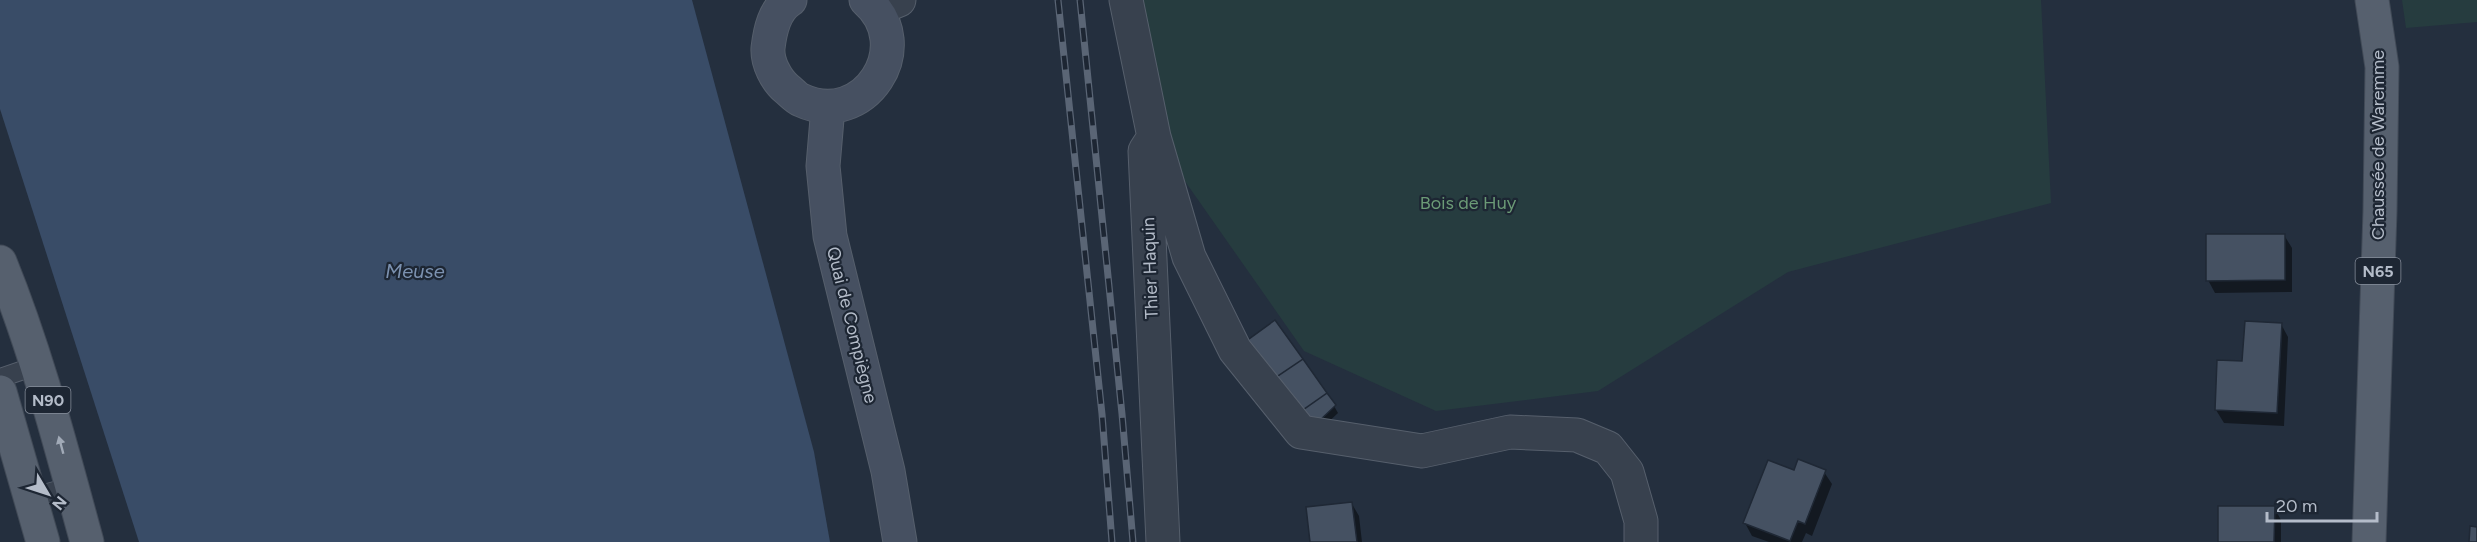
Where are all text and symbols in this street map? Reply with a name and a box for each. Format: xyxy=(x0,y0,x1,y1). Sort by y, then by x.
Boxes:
street label: Chaussée de Waremme xyxy=(2367,50,2389,240)
park label: Bois de Huy xyxy=(1420,192,1517,214)
street label: Thier Haquin xyxy=(1137,217,1163,319)
street label: Quai de Compiègne xyxy=(822,244,882,406)
road number: N65 xyxy=(2356,258,2400,284)
water label: Meuse xyxy=(385,259,445,283)
road number: N90 xyxy=(26,387,70,413)
one-way arrow xyxy=(55,436,65,454)
north arrow xyxy=(18,464,78,524)
scale bar xyxy=(2267,485,2376,523)
text: N xyxy=(48,492,71,514)
text: 20 m xyxy=(2276,495,2317,517)

